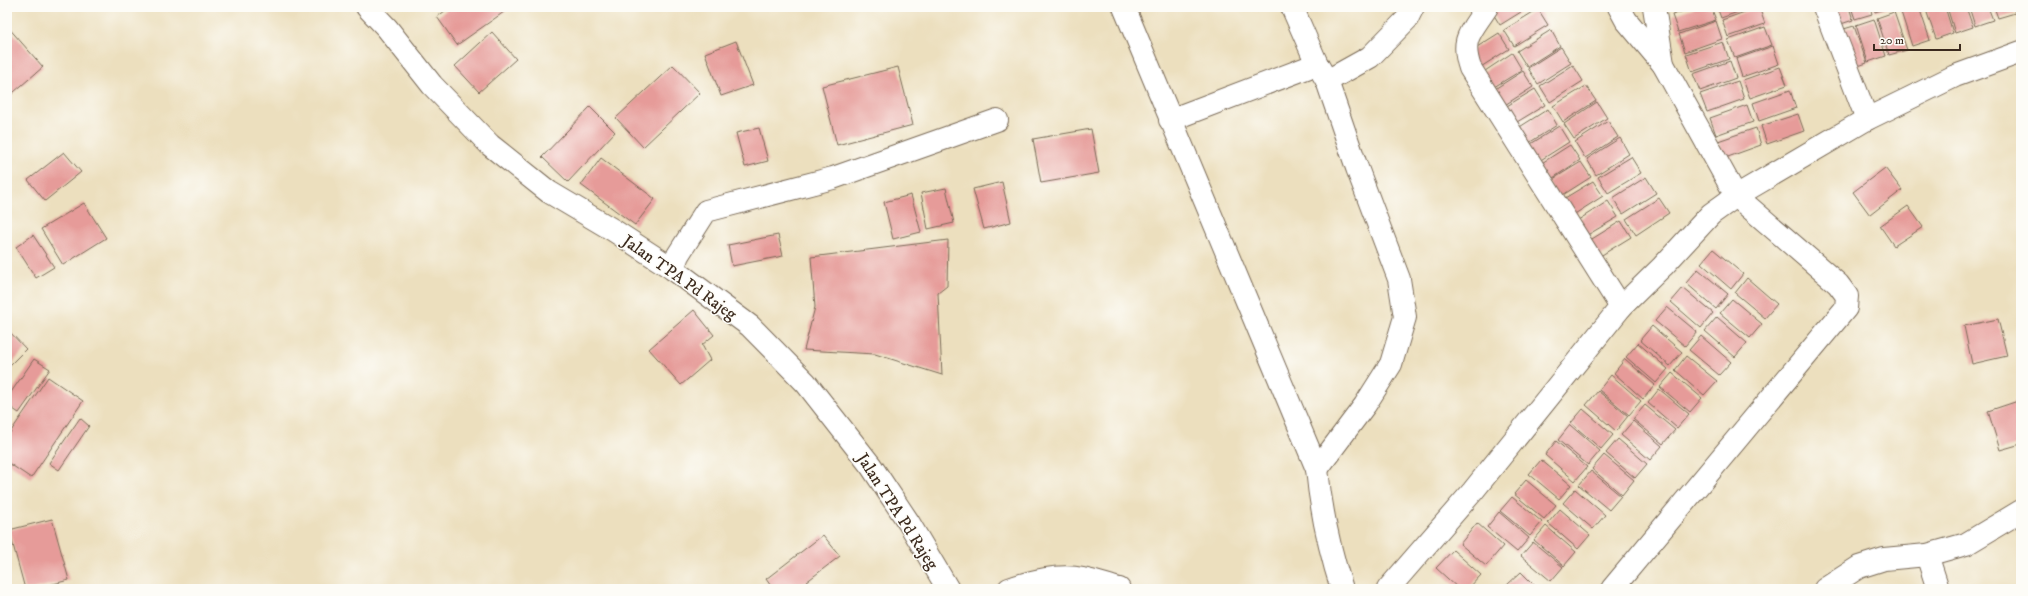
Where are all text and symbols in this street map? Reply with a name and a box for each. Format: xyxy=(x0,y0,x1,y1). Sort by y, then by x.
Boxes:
scale bar xyxy=(1874,26,1960,52)
text: 20 m xyxy=(1880,33,1904,48)
street label: Jalan TPA Pd Rajeg xyxy=(616,229,742,326)
street label: Jalan TPA Pd Rajeg xyxy=(850,447,943,575)

